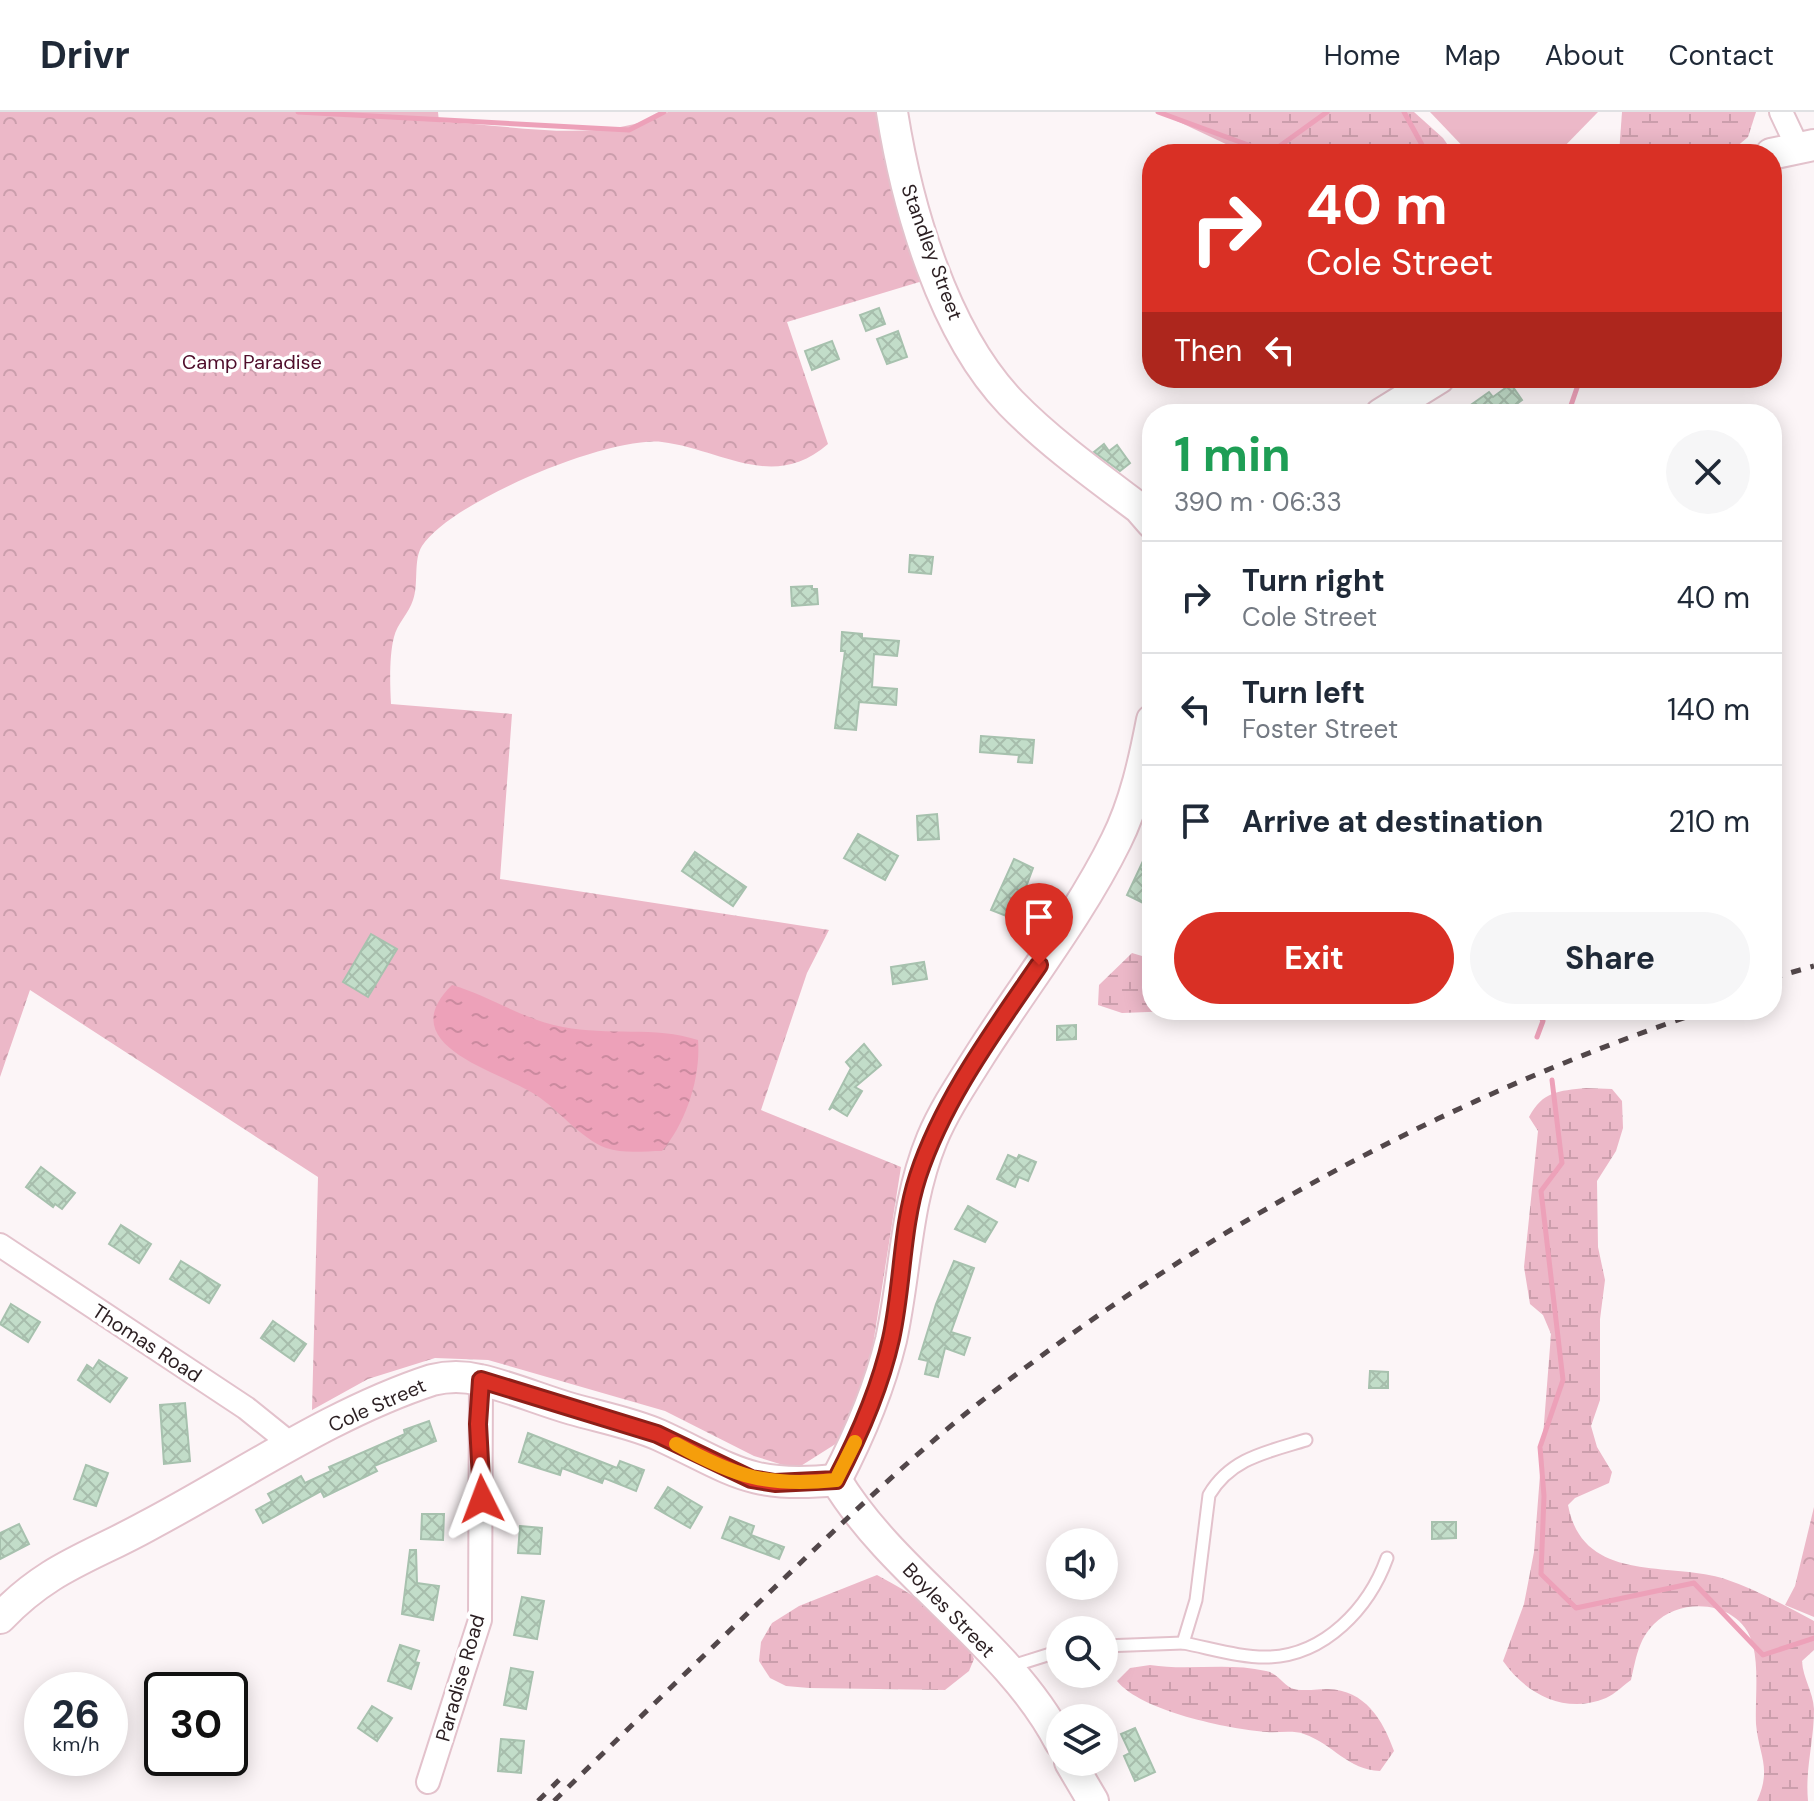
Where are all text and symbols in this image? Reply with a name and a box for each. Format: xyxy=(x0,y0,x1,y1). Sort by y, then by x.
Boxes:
text: Drivr xyxy=(40,30,130,80)
text: Home xyxy=(1324,37,1400,74)
text: Map xyxy=(1444,37,1501,74)
text: About xyxy=(1545,37,1624,74)
text: Contact xyxy=(1668,37,1774,74)
text: 40 m xyxy=(1306,168,1448,241)
icon: right xyxy=(1174,176,1278,280)
street label: Standley Street xyxy=(895,180,969,324)
text: Cole Street xyxy=(1306,239,1493,286)
icon: left xyxy=(1258,328,1302,372)
text: Then xyxy=(1174,331,1242,370)
park label: Camp Paradise xyxy=(182,349,322,375)
text: 1 min xyxy=(1174,423,1291,486)
button: close xyxy=(1666,430,1750,514)
text: 390 m · 06:33 xyxy=(1174,485,1342,519)
text: Turn right xyxy=(1242,561,1385,600)
icon: right xyxy=(1174,575,1218,619)
text: 40 m xyxy=(1677,578,1750,617)
text: Cole Street xyxy=(1242,600,1377,634)
text: Turn left xyxy=(1242,673,1365,712)
icon: left xyxy=(1174,687,1218,731)
text: 140 m xyxy=(1667,690,1750,729)
text: Foster Street xyxy=(1242,712,1398,746)
icon: arrive xyxy=(1174,799,1218,843)
text: Arrive at destination xyxy=(1242,802,1543,841)
text: 210 m xyxy=(1668,802,1750,841)
pin xyxy=(1005,883,1073,965)
icon: arrive xyxy=(1017,895,1061,939)
button: Exit xyxy=(1174,912,1454,1004)
button: Share xyxy=(1470,912,1750,1004)
street label: Thomas Road xyxy=(87,1298,207,1388)
street label: Cole Street xyxy=(324,1372,430,1438)
position arrow xyxy=(440,1457,524,1541)
map controls xyxy=(1046,1528,1118,1776)
button: sound xyxy=(1046,1528,1118,1600)
street label: Boyles Street xyxy=(897,1557,1001,1663)
street label: Paradise Road xyxy=(429,1611,491,1745)
button: search xyxy=(1046,1616,1118,1688)
speed limit sign: 30 xyxy=(144,1672,248,1776)
text: 26 xyxy=(52,1688,100,1740)
button: layers xyxy=(1046,1704,1118,1776)
text: km/h xyxy=(52,1731,100,1757)

